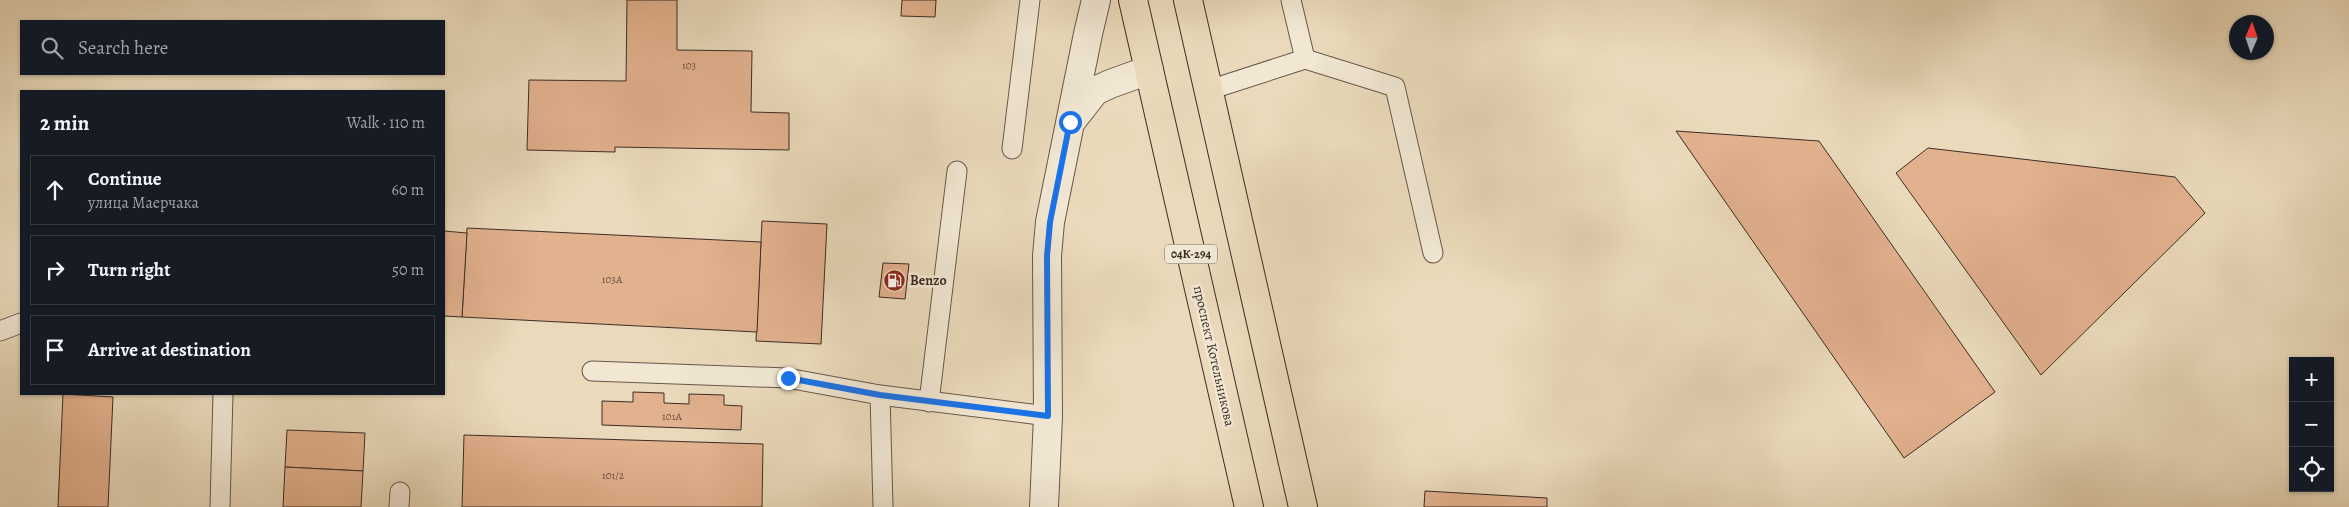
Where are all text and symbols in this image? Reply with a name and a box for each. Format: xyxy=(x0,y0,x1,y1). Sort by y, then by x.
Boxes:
north arrow xyxy=(2229,15,2274,60)
search box xyxy=(20,20,445,75)
icon: search xyxy=(38,34,66,62)
text: Search here xyxy=(78,35,168,61)
house number: 103 xyxy=(682,58,696,73)
text: 2 min xyxy=(40,109,89,137)
route start xyxy=(1059,111,1082,134)
text: Walk · 110 m xyxy=(347,112,425,134)
text: Continue xyxy=(88,166,162,192)
icon: ahead xyxy=(41,176,69,204)
text: 60 m xyxy=(392,179,424,201)
text: улица Маерчака xyxy=(88,192,199,214)
road number: 04К-294 xyxy=(1165,244,1217,264)
icon: right xyxy=(41,256,69,284)
text: Turn right xyxy=(88,257,170,283)
text: 50 m xyxy=(392,259,424,281)
fuel station icon: Benzo xyxy=(882,268,906,292)
place label: Benzo xyxy=(910,271,947,290)
house number: 103А xyxy=(602,272,623,287)
street label: проспект Котельникова xyxy=(1189,284,1240,429)
icon: arrive xyxy=(41,336,69,364)
text: Arrive at destination xyxy=(88,337,251,363)
map controls xyxy=(2289,357,2334,492)
button: + xyxy=(2289,357,2334,402)
route end xyxy=(777,367,800,390)
button: − xyxy=(2289,402,2334,447)
house number: 101А xyxy=(662,409,682,424)
button: locate xyxy=(2289,447,2334,492)
house number: 101/2 xyxy=(602,468,624,483)

